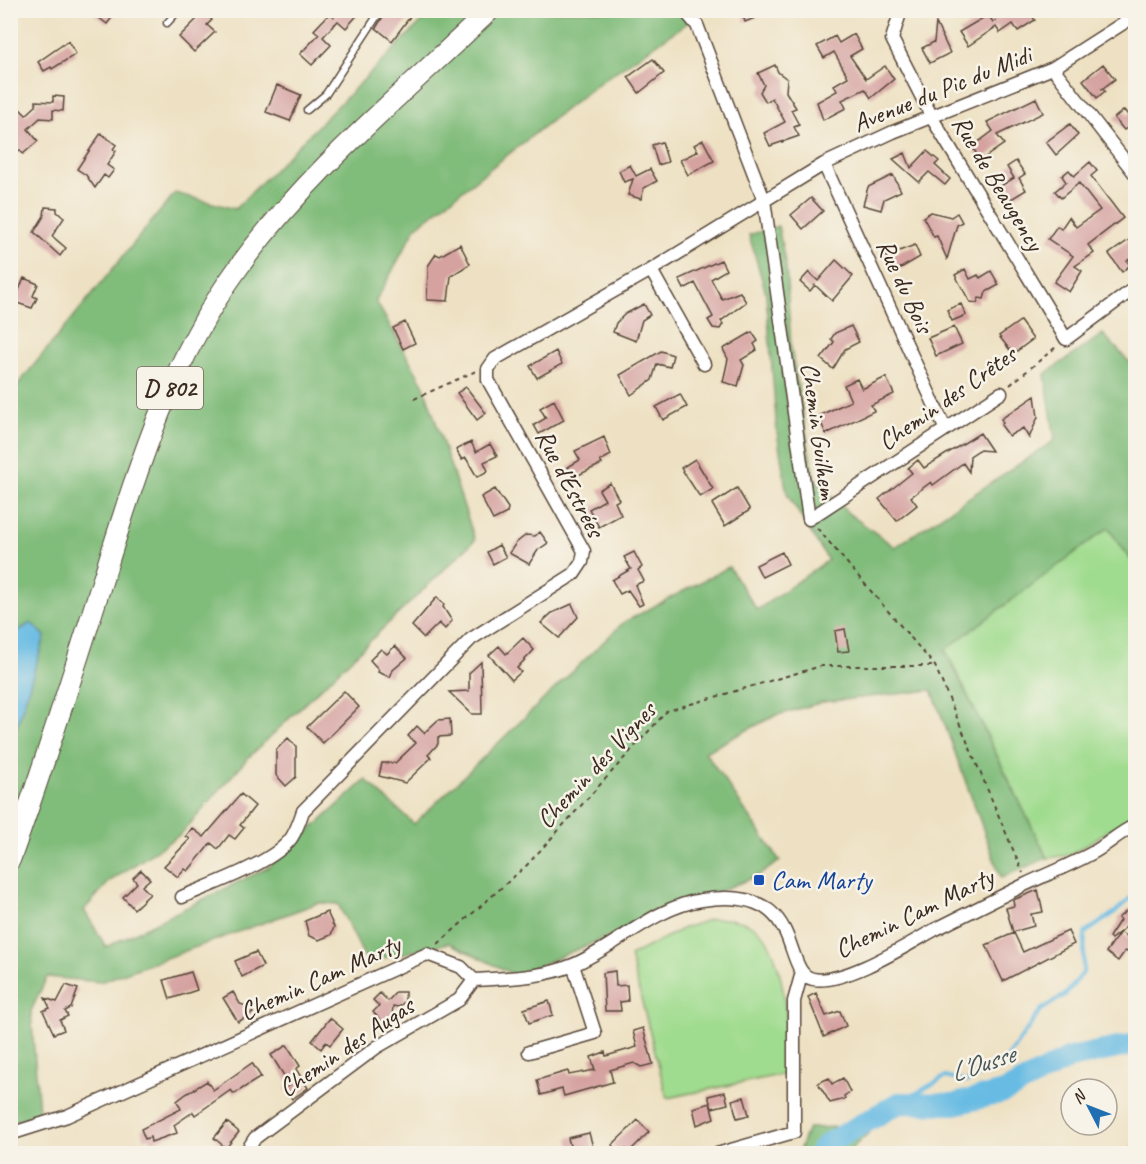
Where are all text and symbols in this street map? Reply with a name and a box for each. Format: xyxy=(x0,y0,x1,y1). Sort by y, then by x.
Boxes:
street label: Avenue du Pic du Midi xyxy=(848,37,1039,140)
street label: Rue de Beaugency xyxy=(945,109,1053,259)
street label: Rue du Bois xyxy=(869,234,942,340)
street label: Chemin des Crêtes xyxy=(871,337,1024,458)
street label: Chemin Guilhem xyxy=(793,360,845,503)
road number: D 802 xyxy=(137,367,203,409)
street label: Rue d’Estrées xyxy=(528,424,613,544)
street label: Chemin des Vignes xyxy=(529,693,664,835)
street label: Chemin Cam Marty xyxy=(829,859,1001,966)
place label: Cam Marty xyxy=(771,864,874,897)
marker: Cam Marty xyxy=(752,873,766,887)
street label: Chemin Cam Marty xyxy=(235,927,407,1028)
street label: Chemin des Augas xyxy=(272,988,422,1104)
water label: L'Ousse xyxy=(946,1035,1022,1089)
north arrow xyxy=(1059,1077,1119,1137)
text: N xyxy=(1068,1085,1091,1108)

